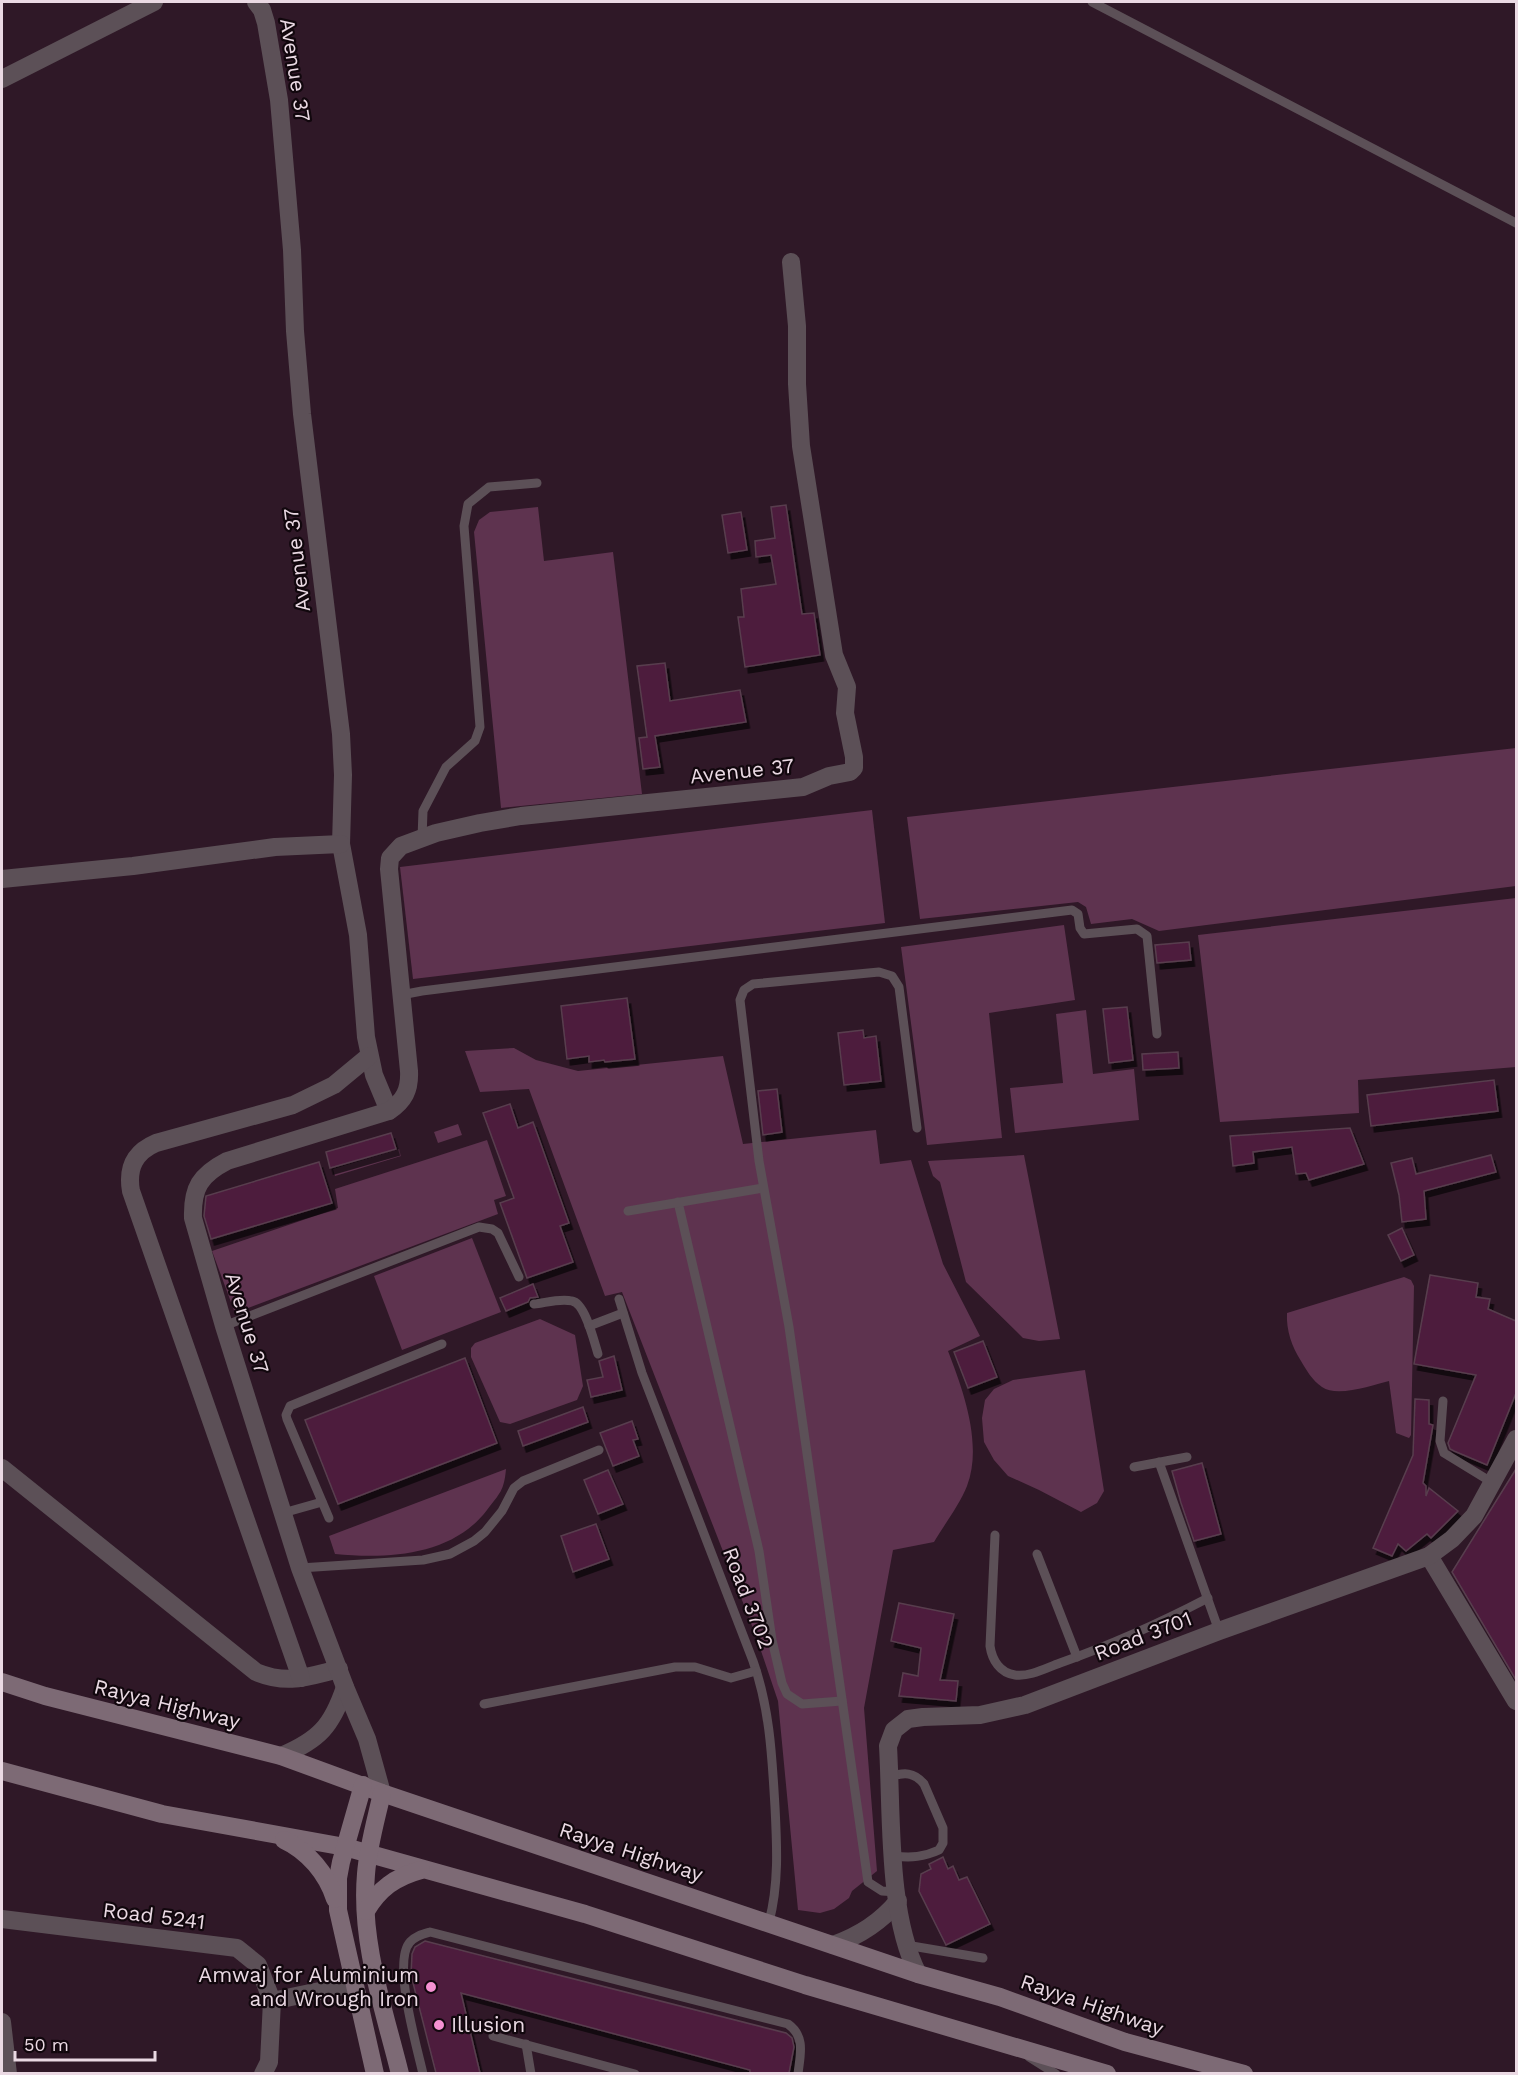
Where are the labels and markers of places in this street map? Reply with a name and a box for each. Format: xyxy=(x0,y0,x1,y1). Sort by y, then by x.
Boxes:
place label: Amwaj for Aluminium and Wrough Iron xyxy=(198,1962,419,2011)
marker: Amwaj for Aluminium and Wrough Iron xyxy=(424,1980,438,1994)
place label: Illusion xyxy=(451,2012,525,2037)
marker: Illusion xyxy=(432,2018,446,2032)

